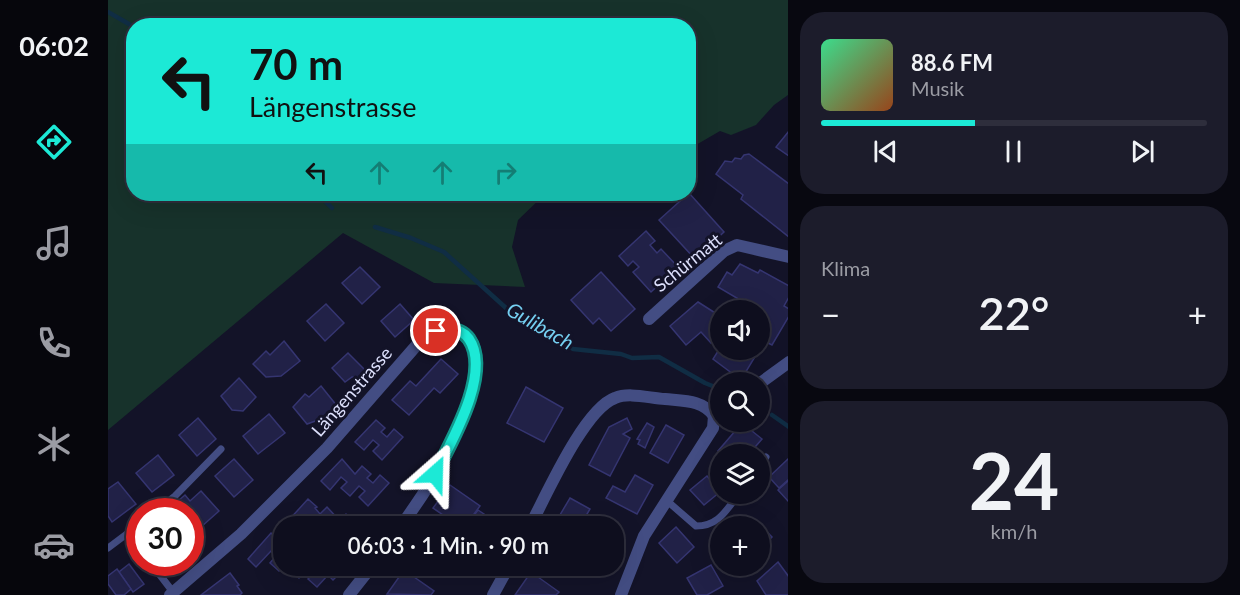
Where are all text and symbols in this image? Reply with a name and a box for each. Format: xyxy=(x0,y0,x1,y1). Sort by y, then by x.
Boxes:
text: 06:02 xyxy=(19,29,89,62)
text: 70 m xyxy=(249,39,343,89)
icon: left xyxy=(150,42,228,120)
text: 88.6 FM xyxy=(911,49,993,76)
text: Musik xyxy=(911,76,964,100)
text: Längenstrasse xyxy=(249,90,417,123)
icon: directions xyxy=(33,121,75,163)
icon: previous xyxy=(869,135,902,168)
icon: pause xyxy=(997,135,1030,168)
icon: next xyxy=(1126,135,1159,168)
icon: left xyxy=(300,156,333,189)
icon: ahead xyxy=(363,156,396,189)
icon: ahead xyxy=(426,156,459,189)
icon: right xyxy=(489,156,522,189)
icon: music xyxy=(33,222,75,264)
street label: Schürmatt xyxy=(649,228,726,296)
text: Klima xyxy=(821,256,870,280)
text: 22° xyxy=(979,286,1049,340)
text: − xyxy=(821,294,840,334)
text: + xyxy=(1188,294,1207,334)
water label: Gulibach xyxy=(503,296,578,354)
map controls xyxy=(710,300,770,576)
button: sound xyxy=(710,300,770,360)
pin xyxy=(410,305,461,356)
icon: arrive xyxy=(419,314,452,347)
icon: phone xyxy=(33,322,75,364)
street label: Längenstrasse xyxy=(306,342,396,441)
button: search xyxy=(710,372,770,432)
icon: climate xyxy=(33,423,75,465)
text: 24 xyxy=(969,433,1059,527)
position arrow xyxy=(403,442,467,506)
button: layers xyxy=(710,444,770,504)
speed limit sign: 30 xyxy=(126,498,204,576)
button: + xyxy=(710,516,770,576)
text: km/h xyxy=(991,519,1037,543)
icon: car xyxy=(33,524,75,566)
text: 06:03 · 1 Min. · 90 m xyxy=(348,532,549,559)

